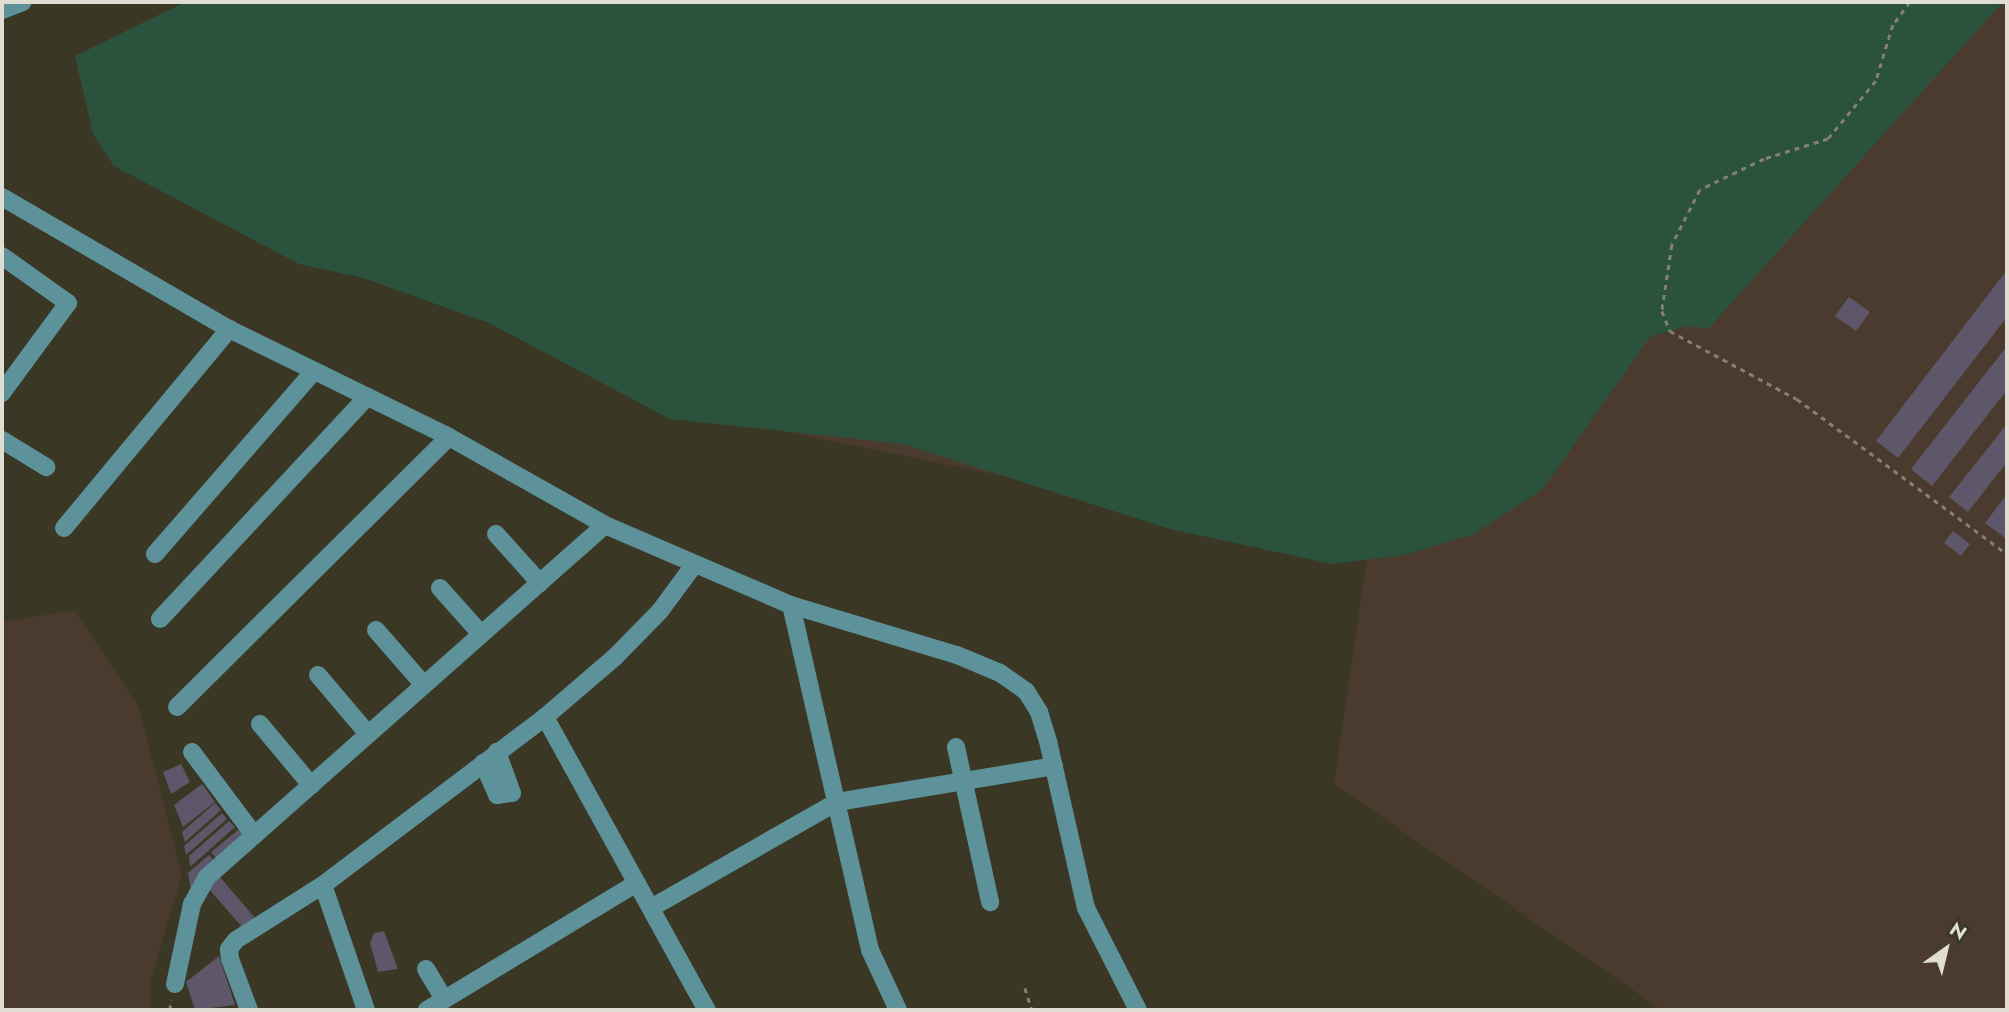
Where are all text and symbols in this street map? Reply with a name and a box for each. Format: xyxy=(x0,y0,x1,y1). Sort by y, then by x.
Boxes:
north arrow xyxy=(1911,914,1981,984)
text: N xyxy=(1944,916,1972,947)

